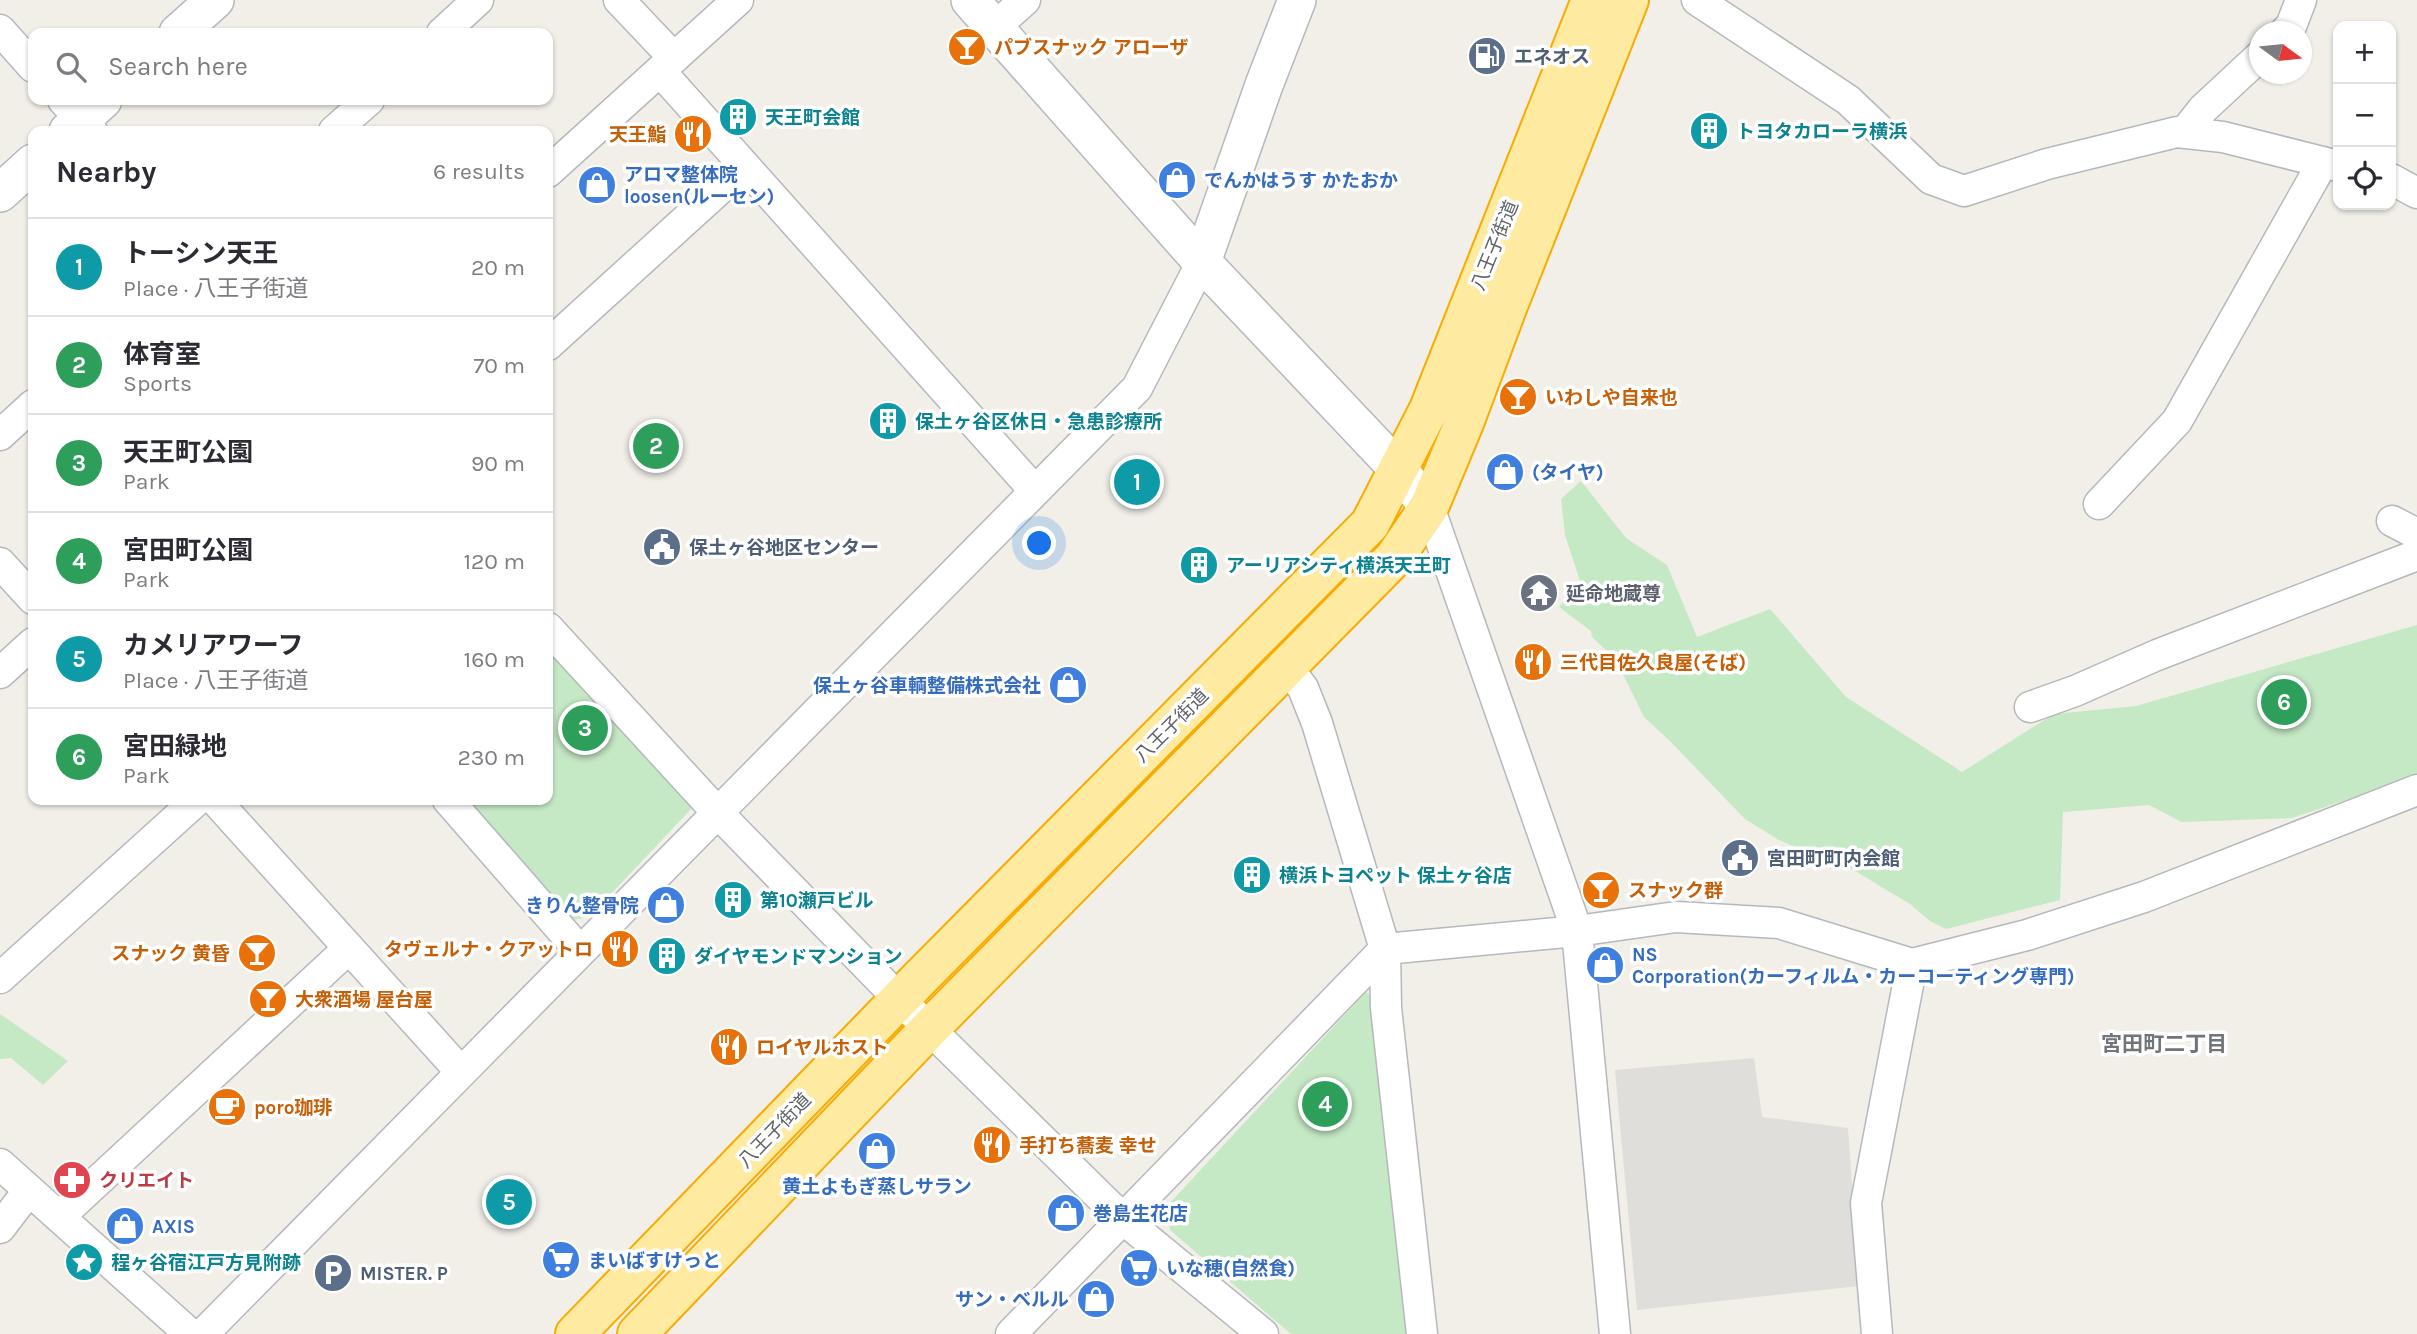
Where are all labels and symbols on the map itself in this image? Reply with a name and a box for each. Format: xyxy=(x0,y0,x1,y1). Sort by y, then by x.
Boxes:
north arrow xyxy=(2249,21,2312,84)
bar icon: パブスナック アローザ xyxy=(946,26,988,68)
fuel station icon: エネオス xyxy=(1466,35,1508,77)
place label: パブスナック アローザ xyxy=(994,37,1188,59)
place label: エネオス xyxy=(1514,46,1590,68)
building icon: 天王町会館 xyxy=(717,96,759,138)
place label: 天王町会館 xyxy=(765,107,860,129)
building icon: トヨタカローラ横浜 xyxy=(1688,110,1730,152)
restaurant icon: 天王鮨 xyxy=(672,113,714,155)
place label: トヨタカローラ横浜 xyxy=(1736,121,1907,143)
place label: 天王鮨 xyxy=(609,124,666,146)
shop icon: でんかはうす かたおか xyxy=(1156,159,1198,201)
shop icon: アロマ整体院 loosen(ルーセン) xyxy=(576,164,618,206)
place label: アロマ整体院 loosen(ルーセン) xyxy=(624,164,774,208)
place label: でんかはうす かたおか xyxy=(1204,170,1398,192)
street label: 八王子街道 xyxy=(1467,197,1523,294)
bar icon: いわしや自来也 xyxy=(1497,376,1539,418)
place label: いわしや自来也 xyxy=(1545,387,1678,409)
building icon: 保土ヶ谷区休日・急患診療所 xyxy=(867,400,909,442)
place label: 保土ヶ谷区休日・急患診療所 xyxy=(915,411,1162,433)
pin: 2 xyxy=(633,420,679,472)
shop icon: (タイヤ) xyxy=(1484,451,1526,493)
pin: 1 xyxy=(1114,456,1160,508)
place label: (タイヤ) xyxy=(1532,462,1604,484)
public building icon: 保土ヶ谷地区センター xyxy=(641,526,683,568)
your location xyxy=(1022,526,1056,560)
place label: 保土ヶ谷地区センター xyxy=(689,537,879,559)
building icon: アーリアシティ横浜天王町 xyxy=(1178,544,1220,586)
place label: アーリアシティ横浜天王町 xyxy=(1226,555,1451,577)
temple icon: 延命地蔵尊 xyxy=(1518,572,1560,614)
place label: 延命地蔵尊 xyxy=(1566,583,1661,605)
restaurant icon: 三代目佐久良屋(そば) xyxy=(1512,641,1554,683)
place label: 三代目佐久良屋(そば) xyxy=(1560,652,1746,674)
shop icon: 保土ヶ谷車輌整備株式会社 xyxy=(1047,664,1089,706)
place label: 保土ヶ谷車輌整備株式会社 xyxy=(813,675,1041,697)
pin: 6 xyxy=(2261,676,2307,728)
street label: 八王子街道 xyxy=(1130,684,1213,767)
pin: 3 xyxy=(562,702,608,754)
public building icon: 宮田町町内会館 xyxy=(1719,837,1761,879)
place label: 宮田町町内会館 xyxy=(1767,848,1900,870)
building icon: 横浜トヨペット 保土ヶ谷店 xyxy=(1231,854,1273,896)
place label: 横浜トヨペット 保土ヶ谷店 xyxy=(1279,865,1512,887)
bar icon: スナック群 xyxy=(1580,869,1622,911)
building icon: 第10瀬戸ビル xyxy=(712,879,754,921)
place label: スナック群 xyxy=(1628,880,1723,902)
shop icon: きりん整骨院 xyxy=(645,884,687,926)
place label: 第10瀬戸ビル xyxy=(760,890,874,912)
place label: きりん整骨院 xyxy=(525,895,639,917)
restaurant icon: タヴェルナ・クアットロ xyxy=(599,928,641,970)
bar icon: スナック 黄昏 xyxy=(236,932,278,974)
building icon: ダイヤモンドマンション xyxy=(646,935,688,977)
place label: タヴェルナ・クアットロ xyxy=(384,939,593,961)
place label: スナック 黄昏 xyxy=(111,943,230,965)
shop icon: NS Corporation(カーフィルム・カーコーティング専門) xyxy=(1584,944,1626,986)
place label: NS Corporation(カーフィルム・カーコーティング専門) xyxy=(1632,944,2075,988)
place label: ダイヤモンドマンション xyxy=(694,946,902,968)
bar icon: 大衆酒場 屋台屋 xyxy=(247,978,289,1020)
place label: 大衆酒場 屋台屋 xyxy=(295,989,433,1011)
restaurant icon: ロイヤルホスト xyxy=(708,1026,750,1068)
district label: 宮田町二丁目 xyxy=(2101,1032,2227,1056)
place label: ロイヤルホスト xyxy=(756,1037,888,1059)
pin: 4 xyxy=(1302,1078,1348,1130)
cafe icon: poro珈琲 xyxy=(206,1086,248,1128)
street label: 八王子街道 xyxy=(734,1089,816,1173)
place label: poro珈琲 xyxy=(254,1097,333,1119)
restaurant icon: 手打ち蕎麦 幸せ xyxy=(971,1124,1013,1166)
shop icon: 黄土よもぎ蒸しサラン xyxy=(856,1130,898,1172)
place label: 手打ち蕎麦 幸せ xyxy=(1019,1135,1157,1157)
pharmacy icon: クリエイト xyxy=(51,1159,93,1201)
place label: クリエイト xyxy=(99,1170,194,1192)
pin: 5 xyxy=(486,1176,532,1228)
place label: 黄土よもぎ蒸しサラン xyxy=(782,1176,972,1198)
shop icon: 巻島生花店 xyxy=(1045,1192,1087,1234)
place label: 巻島生花店 xyxy=(1093,1203,1188,1225)
shop icon: AXIS xyxy=(104,1205,146,1247)
place label: AXIS xyxy=(152,1216,195,1238)
supermarket icon: まいばすけっと xyxy=(540,1239,582,1281)
place icon: 程ヶ谷宿江戸方見附跡 xyxy=(63,1241,105,1283)
supermarket icon: いな穂(自然食) xyxy=(1118,1247,1160,1289)
place label: まいばすけっと xyxy=(588,1250,721,1272)
place label: 程ヶ谷宿江戸方見附跡 xyxy=(111,1252,301,1274)
parking icon: MISTER. P xyxy=(312,1252,354,1294)
place label: いな穂(自然食) xyxy=(1166,1258,1295,1280)
place label: MISTER. P xyxy=(360,1263,448,1285)
shop icon: サン・ベルル xyxy=(1075,1278,1117,1320)
place label: サン・ベルル xyxy=(955,1289,1069,1311)

